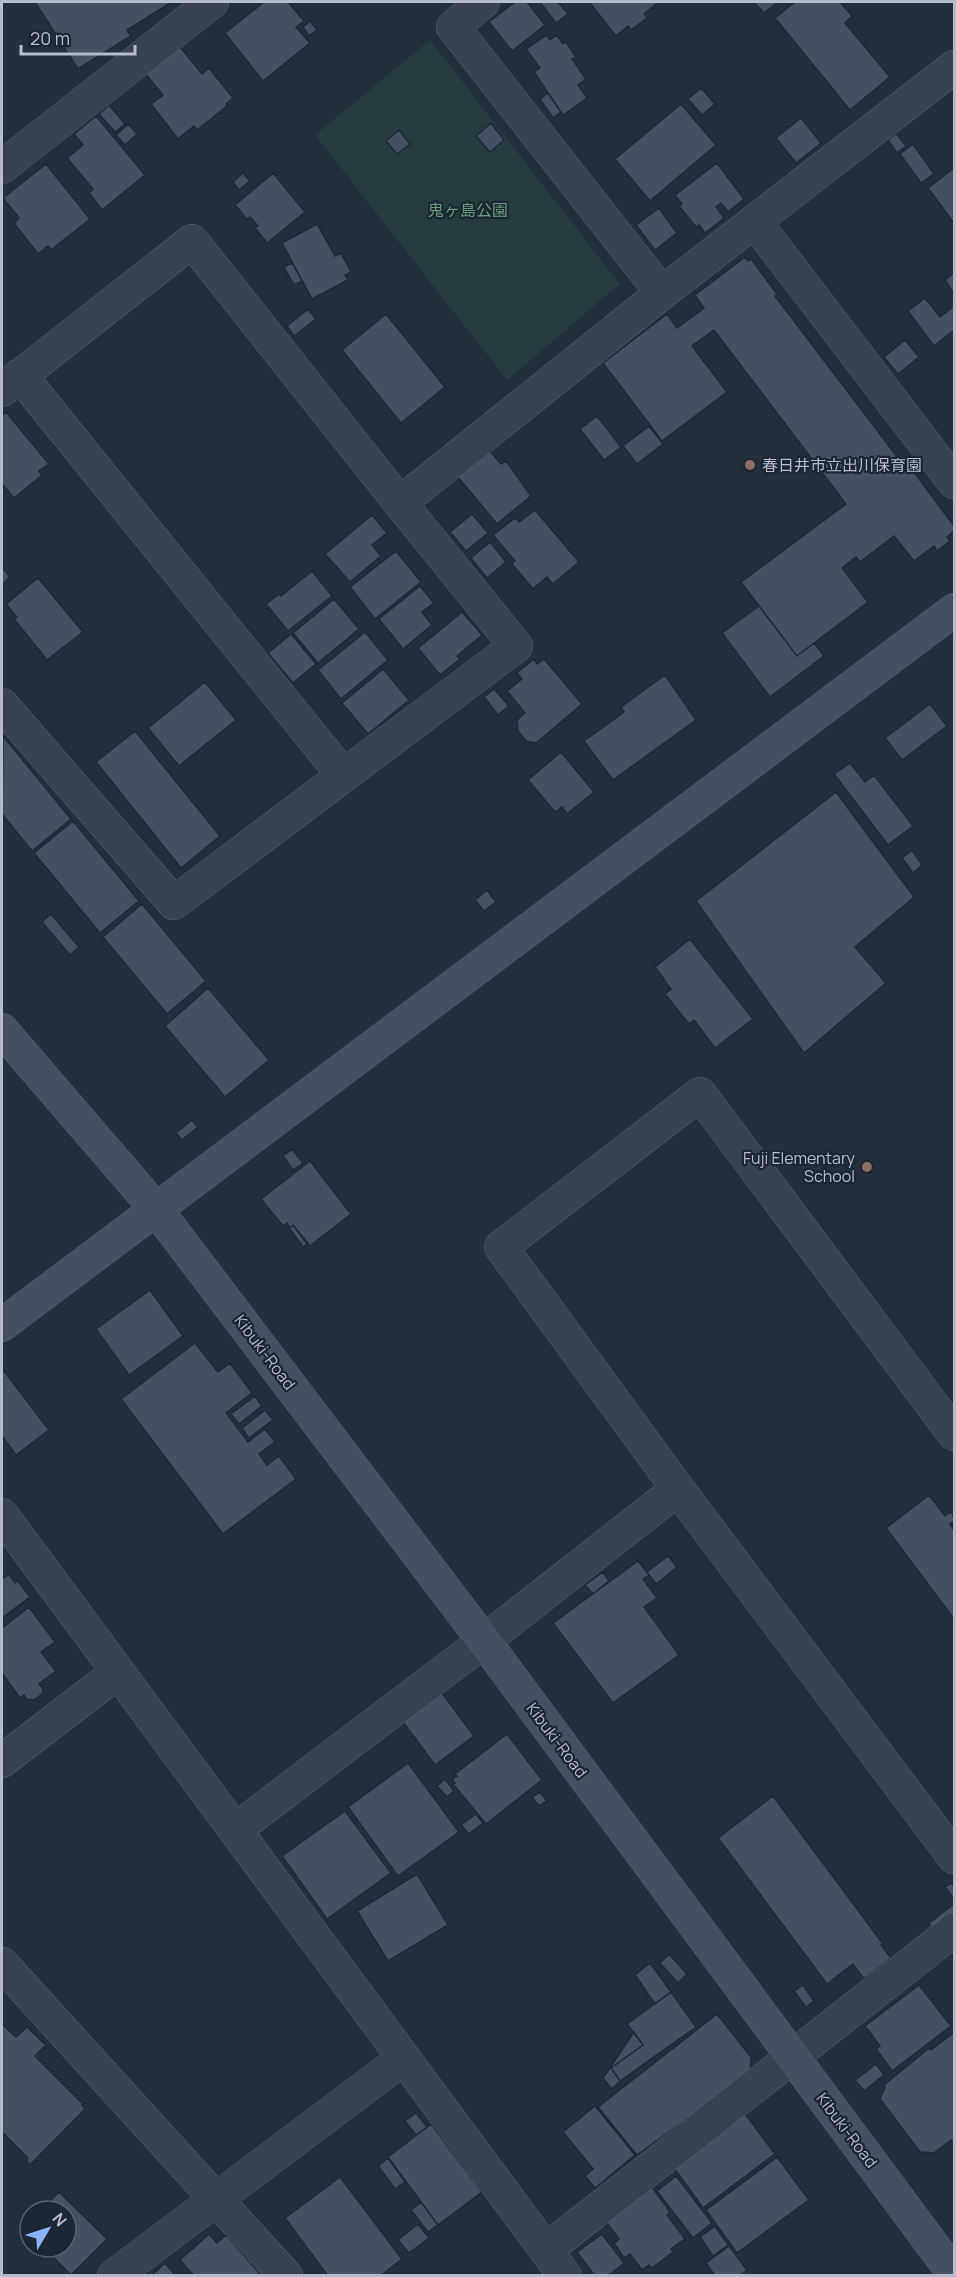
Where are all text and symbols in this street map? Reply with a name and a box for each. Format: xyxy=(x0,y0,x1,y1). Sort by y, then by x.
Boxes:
scale bar xyxy=(21,18,135,56)
text: 20 m xyxy=(30,26,70,50)
park label: 鬼ヶ島公園 xyxy=(428,199,508,221)
place label: 春日井市立出川保育園 xyxy=(762,454,922,476)
marker: 春日井市立出川保育園 xyxy=(743,458,757,472)
place label: Fuji Elementary School xyxy=(743,1147,856,1187)
marker: Fuji Elementary School xyxy=(860,1160,874,1174)
street label: Kibuki-Road xyxy=(230,1310,300,1394)
street label: Kibuki-Road xyxy=(522,1698,592,1782)
street label: Kibuki-Road xyxy=(812,2088,882,2172)
north arrow xyxy=(18,2199,78,2259)
text: N xyxy=(47,2208,72,2231)

